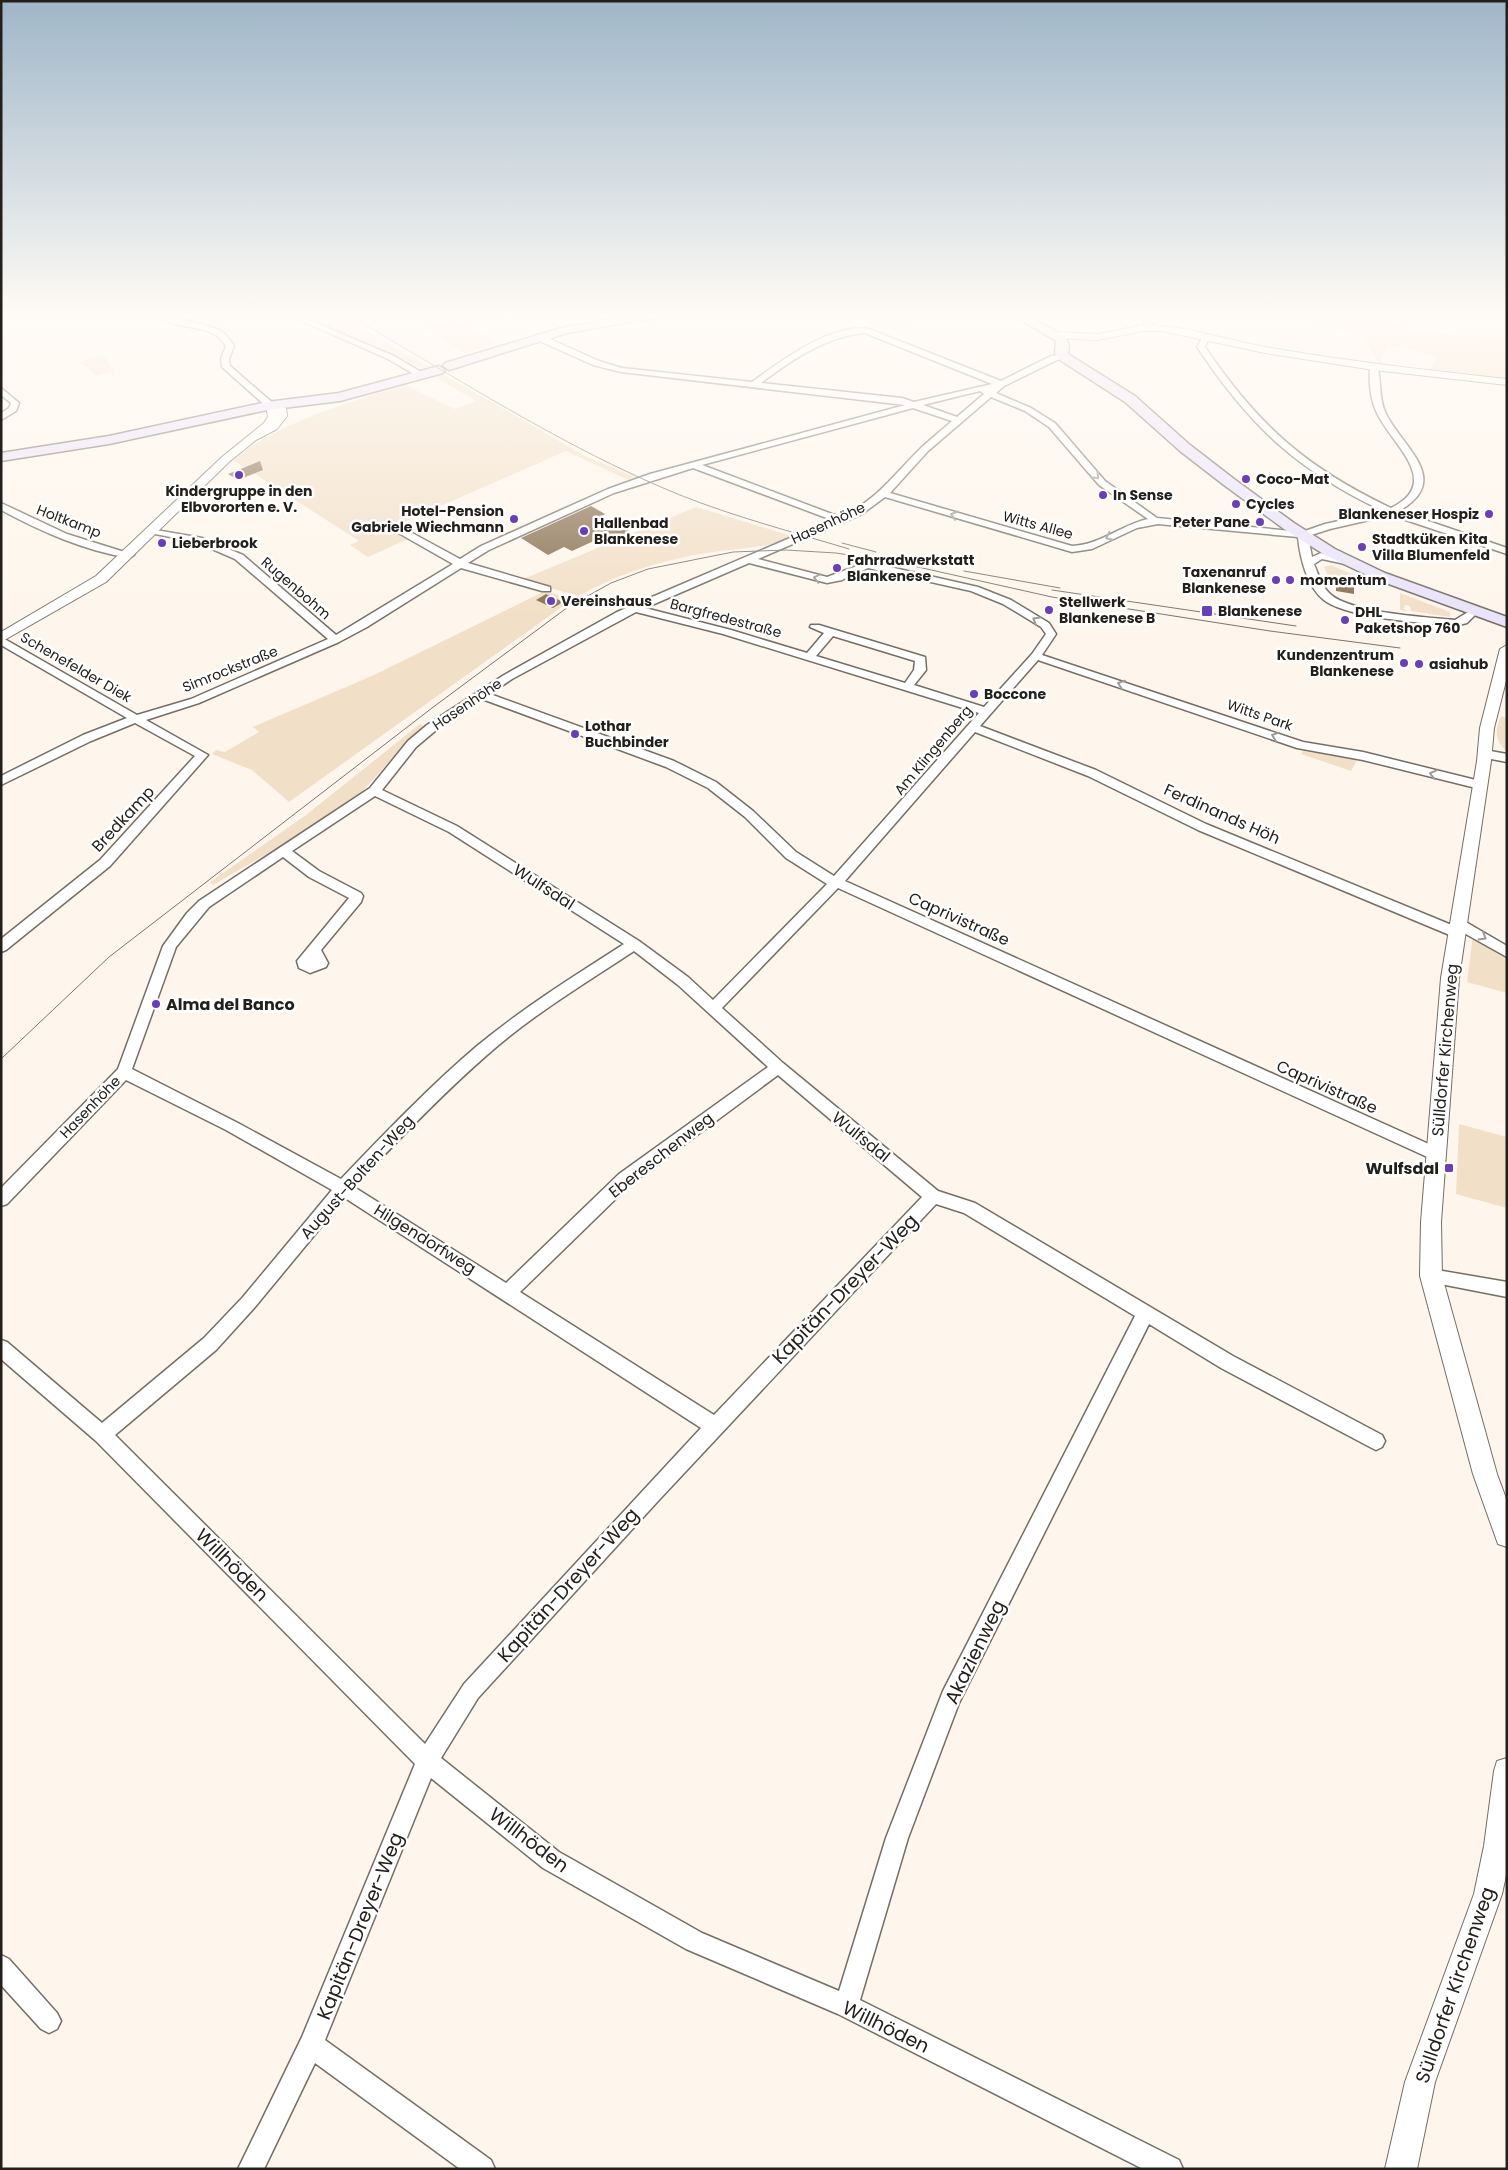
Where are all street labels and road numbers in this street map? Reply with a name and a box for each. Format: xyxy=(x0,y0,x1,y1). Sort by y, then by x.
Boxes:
street label: Hasenhöhe xyxy=(788,497,869,549)
street label: Holtkamp xyxy=(34,500,104,542)
street label: Witts Allee xyxy=(1001,506,1076,544)
street label: Rugenbohm xyxy=(257,552,335,624)
street label: Bargfredestraße xyxy=(668,593,784,643)
street label: Schenefelder Diek xyxy=(17,627,136,707)
street label: Simrockstraße xyxy=(179,641,281,697)
street label: Hasenhöhe xyxy=(428,673,506,735)
street label: Witts Park xyxy=(1224,694,1296,736)
street label: Am Klingenberg xyxy=(889,701,977,799)
street label: Ferdinands Höh xyxy=(1160,778,1284,850)
street label: Bredkamp xyxy=(86,781,160,857)
street label: Wulfsdal xyxy=(509,859,579,915)
street label: Caprivistraße xyxy=(905,886,1013,952)
street label: Sülldorfer Kirchenweg xyxy=(1426,963,1464,1137)
street label: Caprivistraße xyxy=(1273,1054,1381,1120)
street label: Hasenhöhe xyxy=(55,1071,125,1143)
street label: Wulfsdal xyxy=(827,1106,895,1168)
street label: Ebereschenweg xyxy=(604,1107,718,1203)
street label: August-Bolten-Weg xyxy=(295,1110,419,1244)
street label: Hilgendorfweg xyxy=(370,1198,480,1280)
street label: Kapitän-Dreyer-Weg xyxy=(766,1208,924,1370)
street label: Kapitän-Dreyer-Weg xyxy=(491,1502,645,1668)
street label: Willhöden xyxy=(189,1522,275,1608)
street label: Akazienweg xyxy=(938,1595,1012,1709)
street label: Willhöden xyxy=(483,1801,575,1879)
street label: Kapitän-Dreyer-Weg xyxy=(310,1828,410,2024)
street label: Sülldorfer Kirchenweg xyxy=(1409,1883,1501,2087)
street label: Willhöden xyxy=(838,1994,934,2060)

